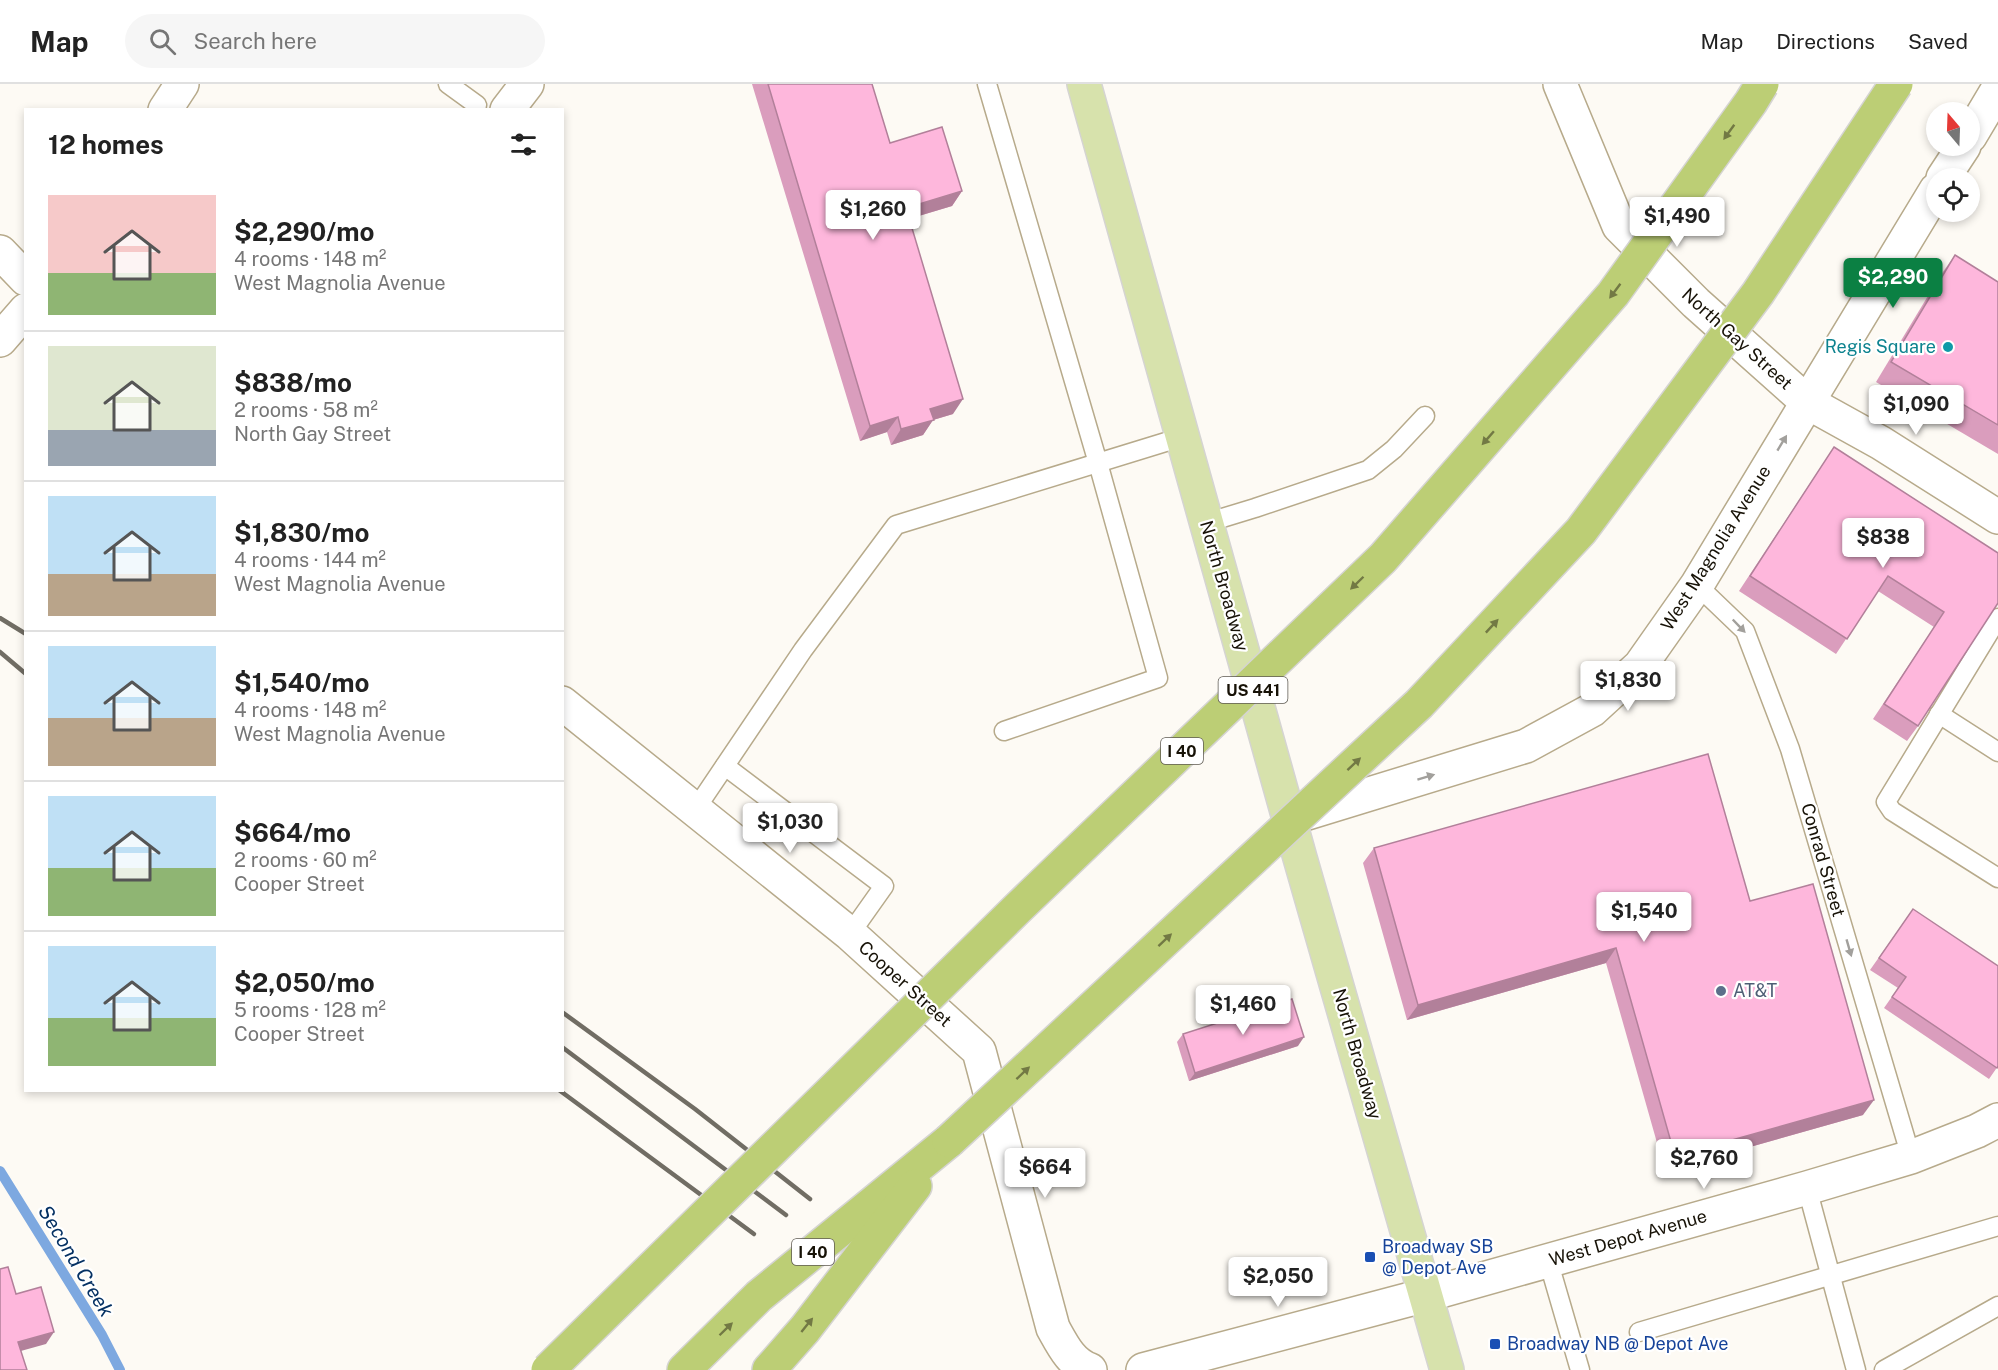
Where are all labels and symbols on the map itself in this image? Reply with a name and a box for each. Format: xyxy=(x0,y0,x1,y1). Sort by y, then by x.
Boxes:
north arrow xyxy=(1926,102,1980,156)
one-way arrow xyxy=(1723,124,1735,140)
pin: $1,260 xyxy=(824,190,922,241)
pin: $1,490 xyxy=(1628,197,1726,248)
pin: $2,290 xyxy=(1844,258,1942,309)
one-way arrow xyxy=(1610,283,1622,298)
street label: North Gay Street xyxy=(1678,283,1797,394)
place label: Regis Square xyxy=(1825,336,1936,357)
marker: Regis Square xyxy=(1941,340,1955,354)
pin: $1,090 xyxy=(1867,385,1965,436)
one-way arrow xyxy=(1482,430,1495,445)
one-way arrow xyxy=(1777,434,1787,451)
street label: West Magnolia Avenue xyxy=(1656,461,1775,634)
street label: North Broadway xyxy=(1196,518,1253,654)
pin: $838 xyxy=(1847,518,1919,569)
one-way arrow xyxy=(1350,576,1365,590)
one-way arrow xyxy=(1732,618,1746,633)
one-way arrow xyxy=(1485,619,1499,634)
pin: $1,830 xyxy=(1579,661,1677,712)
road number: US 441 xyxy=(1218,677,1288,703)
road number: I 40 xyxy=(1161,738,1203,764)
one-way arrow xyxy=(1346,758,1361,771)
one-way arrow xyxy=(1417,772,1435,781)
street label: Conrad Street xyxy=(1797,801,1850,919)
pin: $1,030 xyxy=(741,803,839,854)
pin: $1,540 xyxy=(1595,892,1693,943)
one-way arrow xyxy=(1158,933,1173,947)
street label: Cooper Street xyxy=(855,936,956,1031)
one-way arrow xyxy=(1845,939,1854,957)
place label: AT&T xyxy=(1733,980,1778,1001)
marker: AT&T xyxy=(1714,984,1728,998)
pin: $1,460 xyxy=(1194,985,1292,1036)
street label: North Broadway xyxy=(1329,986,1386,1122)
one-way arrow xyxy=(1015,1066,1030,1080)
pin: $2,760 xyxy=(1655,1139,1753,1190)
pin: $664 xyxy=(1009,1148,1081,1199)
water label: Second Creek xyxy=(33,1201,119,1321)
street label: West Depot Avenue xyxy=(1547,1205,1709,1270)
place label: Broadway SB @ Depot Ave xyxy=(1382,1236,1493,1278)
road number: I 40 xyxy=(792,1239,834,1265)
marker: Broadway SB @ Depot Ave xyxy=(1363,1250,1377,1264)
pin: $2,050 xyxy=(1229,1257,1327,1308)
one-way arrow xyxy=(800,1318,812,1333)
one-way arrow xyxy=(718,1322,733,1336)
place label: Broadway NB @ Depot Ave xyxy=(1507,1333,1728,1354)
marker: Broadway NB @ Depot Ave xyxy=(1488,1337,1502,1351)

